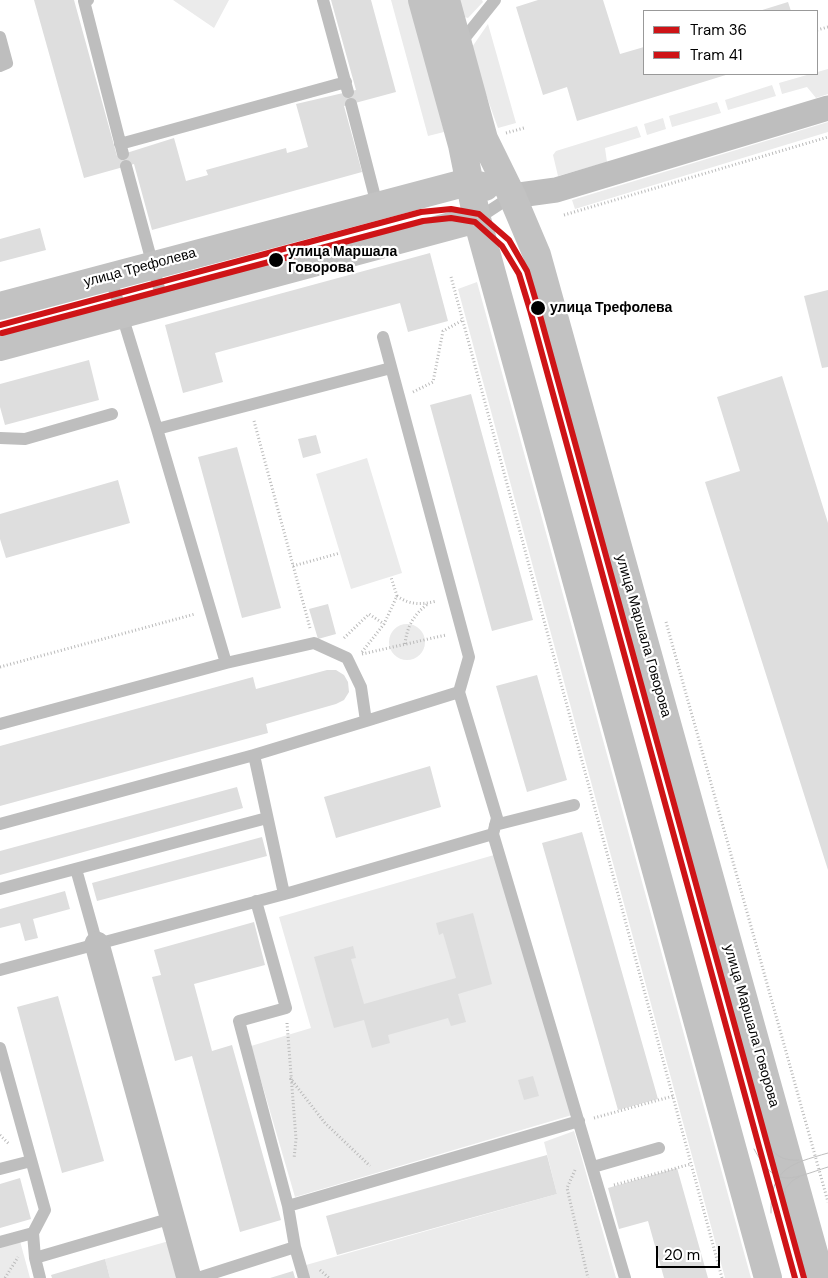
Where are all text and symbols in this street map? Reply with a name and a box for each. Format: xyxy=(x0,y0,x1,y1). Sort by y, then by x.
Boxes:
legend xyxy=(643,10,818,75)
text: Tram 36 xyxy=(690,20,747,40)
text: Tram 41 xyxy=(690,45,742,65)
place label: улица Маршала Говорова xyxy=(288,244,397,276)
street label: улица Трефолева xyxy=(82,245,198,291)
marker: улица Маршала Говорова xyxy=(267,251,285,269)
marker: улица Трефолева xyxy=(529,299,547,317)
place label: улица Трефолева xyxy=(550,300,672,316)
street label: улица Маршала Говорова xyxy=(612,553,674,719)
street label: улица Маршала Говорова xyxy=(720,943,782,1109)
scale bar xyxy=(658,1236,722,1268)
text: 20 m xyxy=(664,1245,700,1265)

